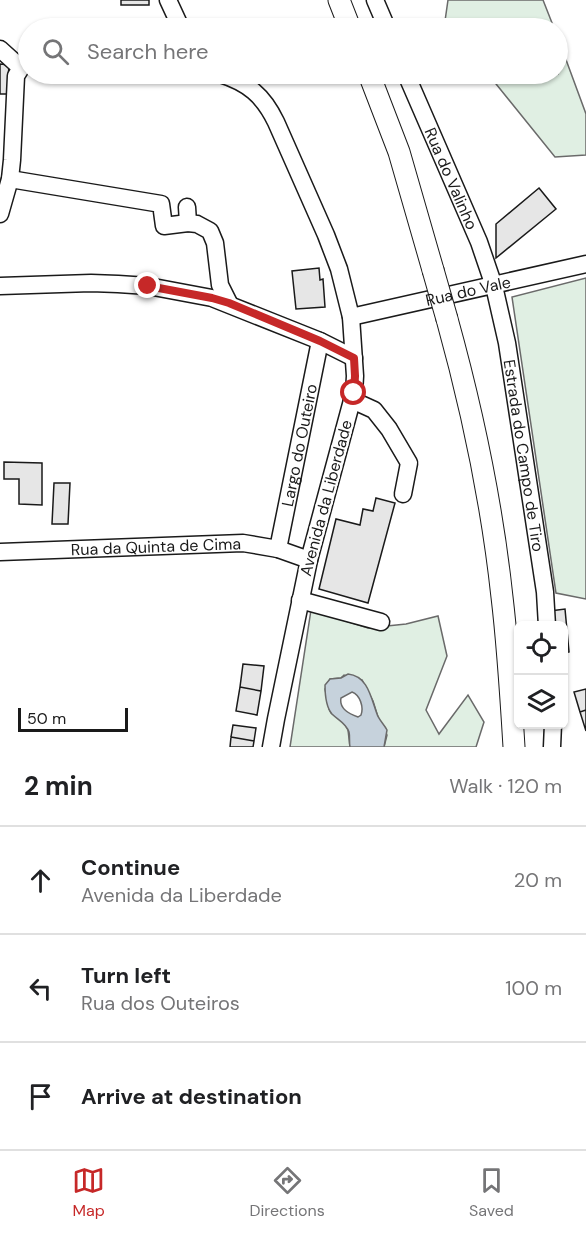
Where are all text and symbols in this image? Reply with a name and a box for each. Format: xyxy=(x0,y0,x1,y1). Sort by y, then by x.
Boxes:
search box xyxy=(18,18,568,84)
icon: search xyxy=(39,35,72,68)
text: Search here xyxy=(87,37,208,66)
street label: Rua do Valinho xyxy=(420,124,483,233)
street label: Rua do Vale xyxy=(423,271,513,310)
route end xyxy=(134,272,160,298)
street label: Estrada do Campo de Tiro xyxy=(499,358,549,553)
route start xyxy=(340,379,366,405)
street label: Largo do Outeiro xyxy=(276,382,322,508)
street label: Avenida da Liberdade xyxy=(295,418,357,578)
street label: Rua da Quinta de Cima xyxy=(70,533,241,560)
map controls xyxy=(514,621,568,729)
button: locate xyxy=(514,621,568,675)
button: layers xyxy=(514,675,568,729)
scale bar xyxy=(18,705,128,732)
text: 50 m xyxy=(27,708,66,729)
text: 2 min xyxy=(24,769,93,803)
text: Walk · 120 m xyxy=(449,773,562,799)
text: Continue xyxy=(81,853,180,882)
icon: ahead xyxy=(24,864,57,897)
text: 20 m xyxy=(514,867,562,893)
text: Avenida da Liberdade xyxy=(81,882,282,908)
text: Turn left xyxy=(81,961,171,990)
icon: left xyxy=(24,972,57,1005)
text: 100 m xyxy=(505,975,562,1001)
text: Rua dos Outeiros xyxy=(81,990,240,1016)
icon: arrive xyxy=(24,1080,57,1113)
text: Arrive at destination xyxy=(81,1082,302,1111)
tab: Map xyxy=(72,1164,105,1221)
tab: Directions xyxy=(249,1164,325,1221)
tab: Saved xyxy=(469,1164,514,1221)

